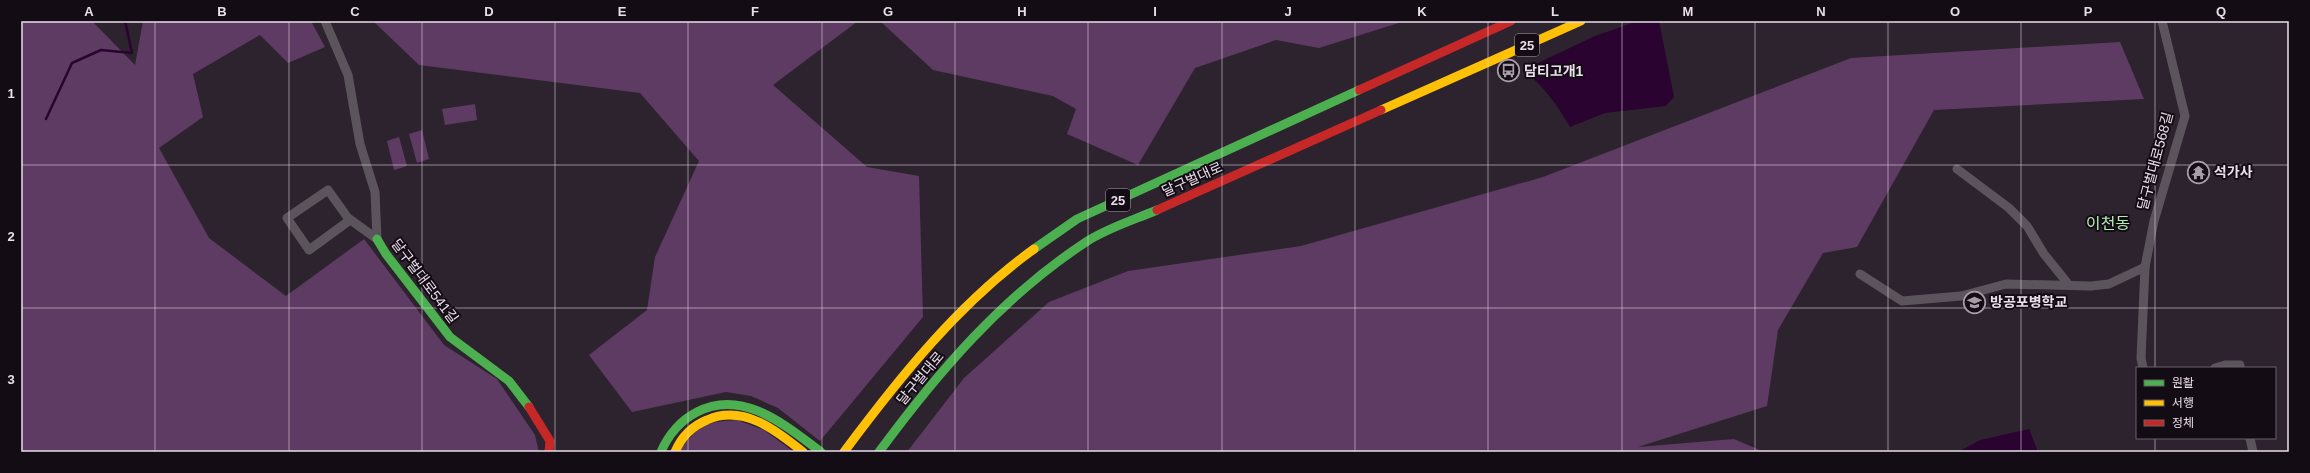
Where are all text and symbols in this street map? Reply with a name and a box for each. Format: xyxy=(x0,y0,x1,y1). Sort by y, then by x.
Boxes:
text: A xyxy=(84,4,94,19)
text: B xyxy=(217,4,227,19)
text: C xyxy=(350,4,360,19)
text: D xyxy=(484,4,494,19)
text: E xyxy=(618,4,627,19)
text: F xyxy=(751,4,759,19)
text: G xyxy=(883,4,893,19)
text: H xyxy=(1017,4,1027,19)
text: I xyxy=(1153,4,1157,19)
text: J xyxy=(1284,4,1292,19)
text: K xyxy=(1417,4,1427,19)
text: L xyxy=(1551,4,1559,19)
text: M xyxy=(1683,4,1693,19)
text: N xyxy=(1816,4,1826,19)
text: O xyxy=(1950,4,1960,19)
text: P xyxy=(2084,4,2093,19)
text: Q xyxy=(2216,4,2226,19)
road number: 25 xyxy=(1515,34,1539,56)
bus stop icon: 담티고개1 xyxy=(1495,58,1521,84)
place label: 담티고개1 xyxy=(1524,63,1584,79)
text: 1 xyxy=(7,86,15,101)
street label: 달구벌대로568길 xyxy=(2134,110,2176,212)
street label: 달구벌대로 xyxy=(1159,159,1225,199)
temple icon: 석가사 xyxy=(2186,159,2212,185)
place label: 석가사 xyxy=(2214,164,2253,180)
road number: 25 xyxy=(1106,189,1130,211)
district label: 이천동 xyxy=(2086,215,2130,232)
text: 2 xyxy=(7,229,15,244)
street label: 달구벌대로541길 xyxy=(388,236,462,326)
school or university icon: 방공포병학교 xyxy=(1961,289,1987,315)
place label: 방공포병학교 xyxy=(1990,294,2067,310)
street label: 달구벌대로 xyxy=(893,348,947,408)
legend xyxy=(2136,367,2276,439)
text: 3 xyxy=(7,372,15,387)
text: 원활 xyxy=(2172,376,2194,390)
text: 서행 xyxy=(2172,396,2194,410)
text: 정체 xyxy=(2172,416,2194,430)

